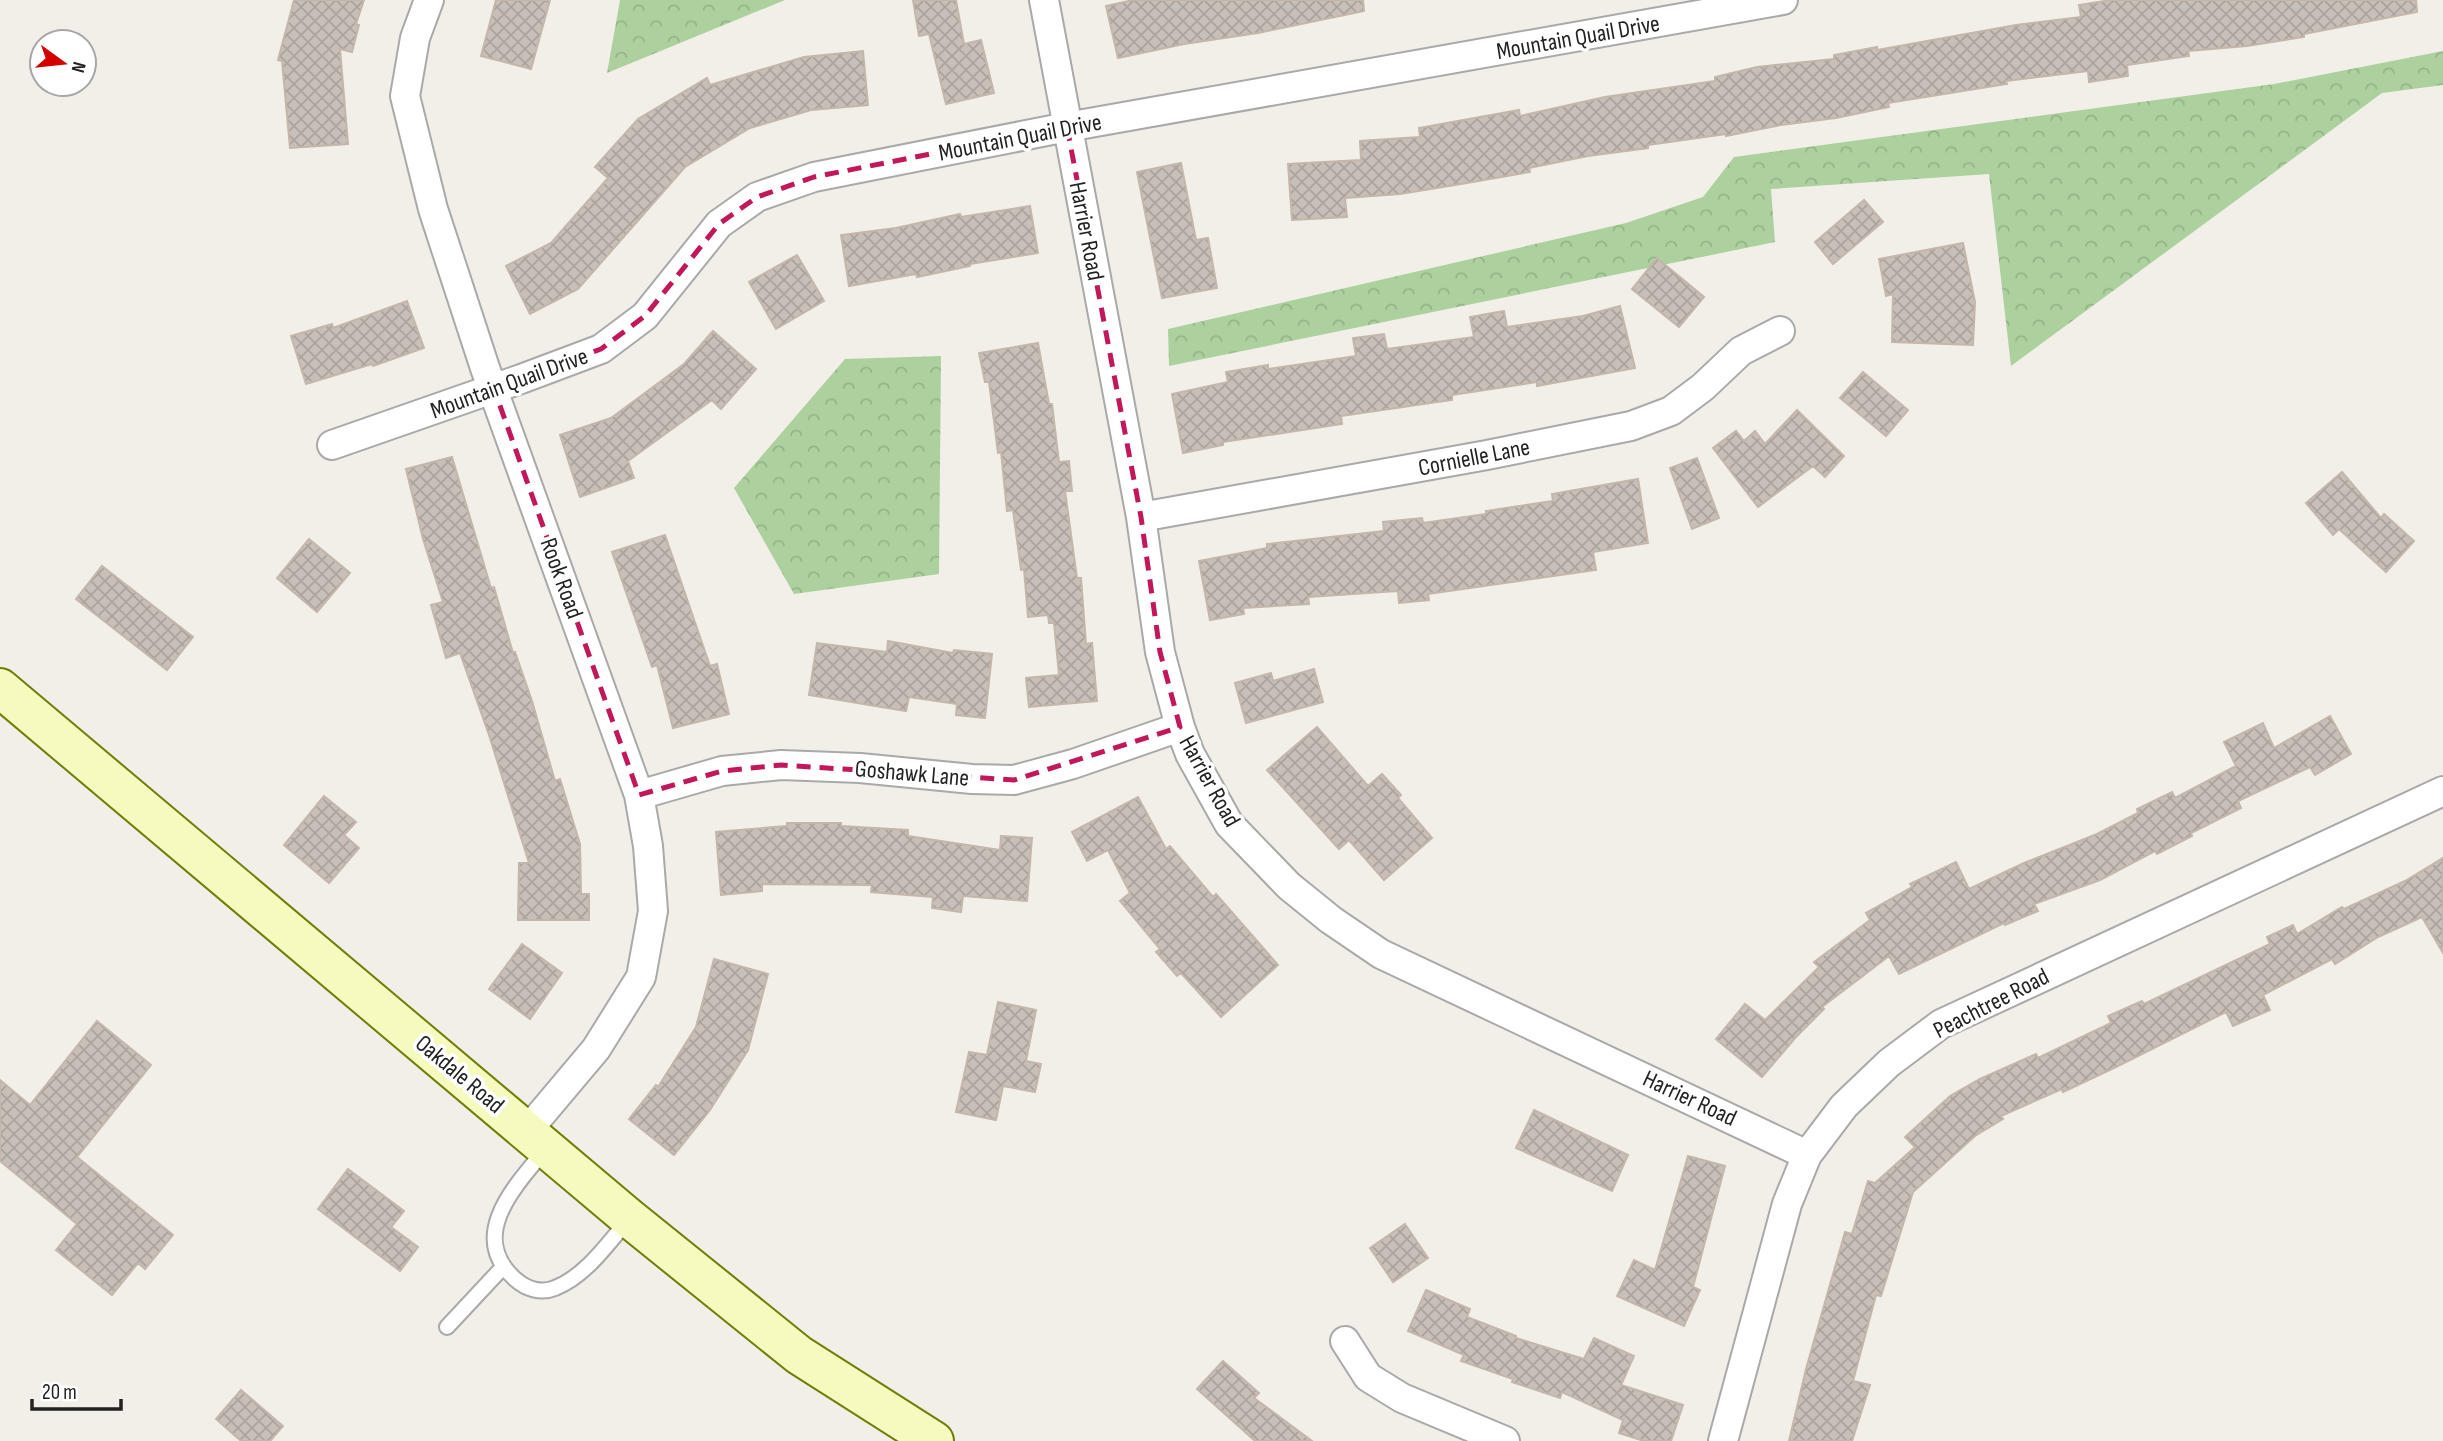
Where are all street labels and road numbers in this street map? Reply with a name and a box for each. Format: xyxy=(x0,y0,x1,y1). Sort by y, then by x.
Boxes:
street label: Mountain Quail Drive xyxy=(1494,9,1662,66)
street label: Mountain Quail Drive xyxy=(936,107,1104,168)
street label: Harrier Road xyxy=(1063,179,1110,283)
street label: Mountain Quail Drive xyxy=(426,342,592,425)
street label: Cornielle Lane xyxy=(1416,432,1532,483)
street label: Rook Road xyxy=(534,534,589,622)
street label: Harrier Road xyxy=(1173,730,1246,832)
street label: Goshawk Lane xyxy=(854,754,970,793)
street label: Peachtree Road xyxy=(1929,962,2054,1045)
street label: Oakdale Road xyxy=(409,1029,510,1120)
street label: Harrier Road xyxy=(1638,1064,1741,1133)

